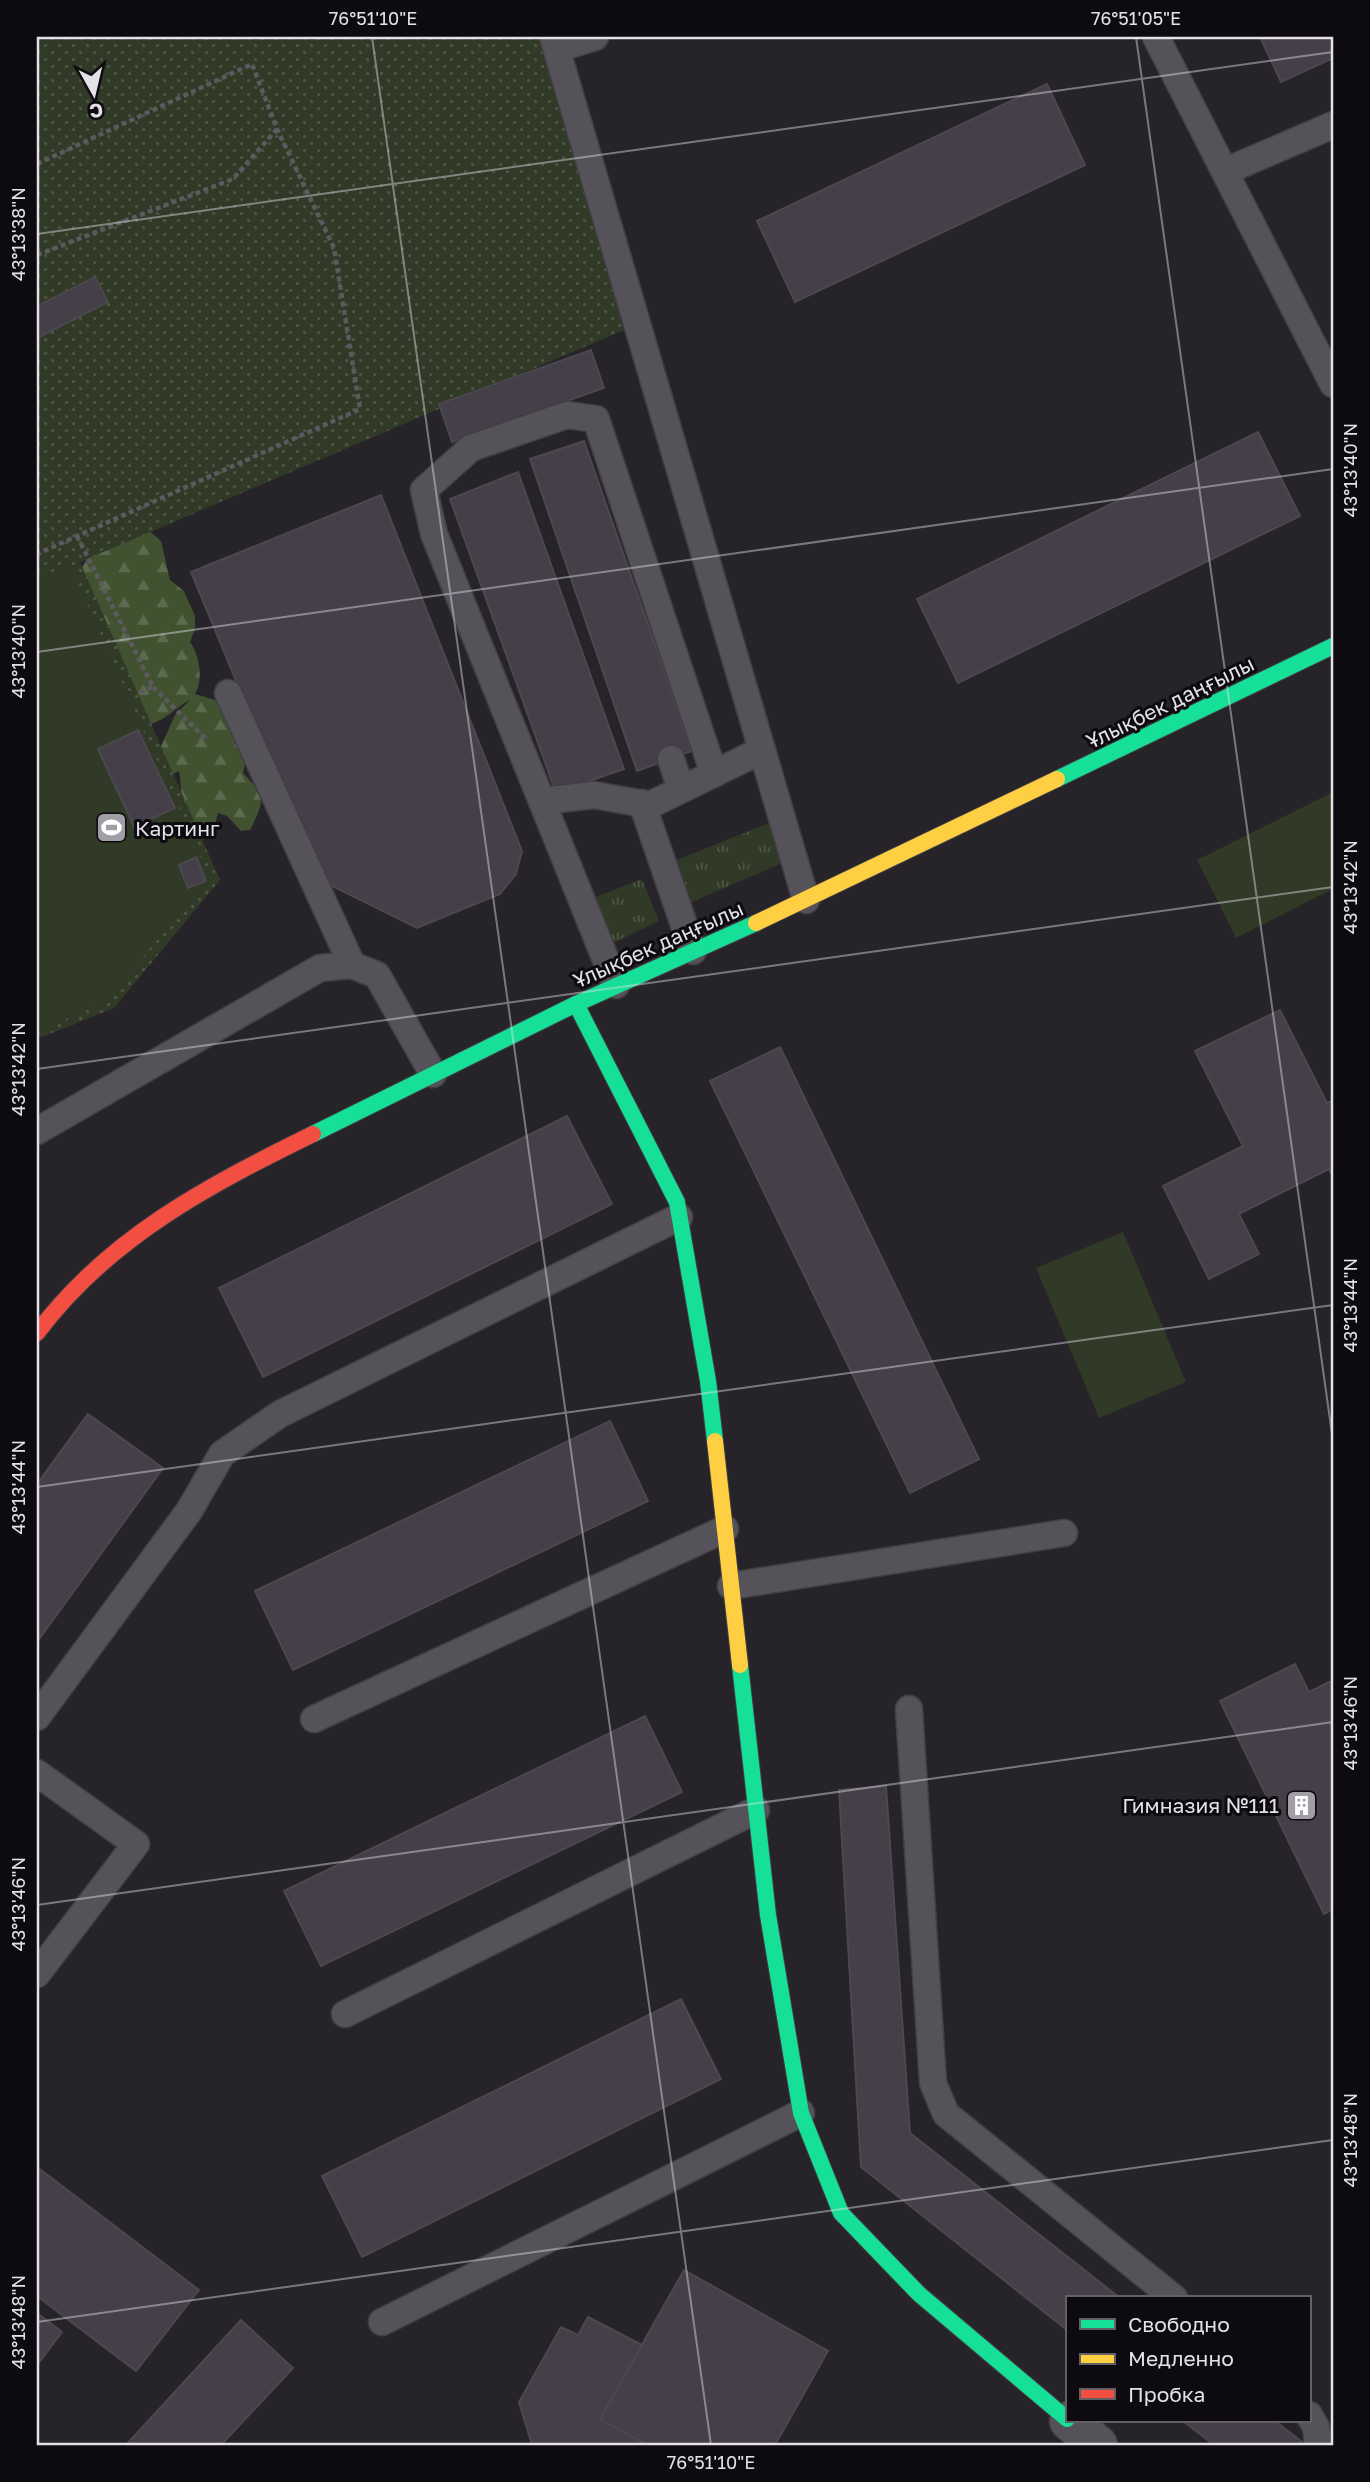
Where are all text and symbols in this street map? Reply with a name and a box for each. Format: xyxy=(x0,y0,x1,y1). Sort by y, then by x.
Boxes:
text: 76°51'10"E xyxy=(329,7,417,29)
text: 76°51'05"E xyxy=(1091,7,1181,29)
north arrow xyxy=(60,60,130,130)
text: С xyxy=(88,99,105,124)
text: 43°13'38"N xyxy=(7,187,29,281)
text: 43°13'40"N xyxy=(1339,423,1361,517)
text: 43°13'40"N xyxy=(7,604,29,698)
street label: Ұлықбек даңғылы xyxy=(1082,650,1258,754)
sports icon: Картинг xyxy=(95,811,129,845)
place label: Картинг xyxy=(135,815,220,841)
text: 43°13'42"N xyxy=(1339,840,1361,934)
street label: Ұлықбек даңғылы xyxy=(569,895,747,993)
text: 43°13'42"N xyxy=(7,1022,29,1116)
text: 43°13'44"N xyxy=(1339,1258,1361,1352)
text: 43°13'44"N xyxy=(7,1440,29,1534)
text: 43°13'46"N xyxy=(1339,1676,1361,1770)
building icon: Гимназия №111 xyxy=(1285,1788,1319,1822)
place label: Гимназия №111 xyxy=(1122,1792,1279,1818)
text: 43°13'46"N xyxy=(7,1857,29,1951)
text: 43°13'48"N xyxy=(1339,2093,1361,2187)
text: 43°13'48"N xyxy=(7,2275,29,2369)
legend xyxy=(1066,2296,1310,2422)
text: Свободно xyxy=(1128,2311,1230,2337)
text: Медленно xyxy=(1128,2345,1234,2371)
text: Пробка xyxy=(1128,2381,1206,2407)
text: 76°51'10"E xyxy=(667,2451,755,2473)

